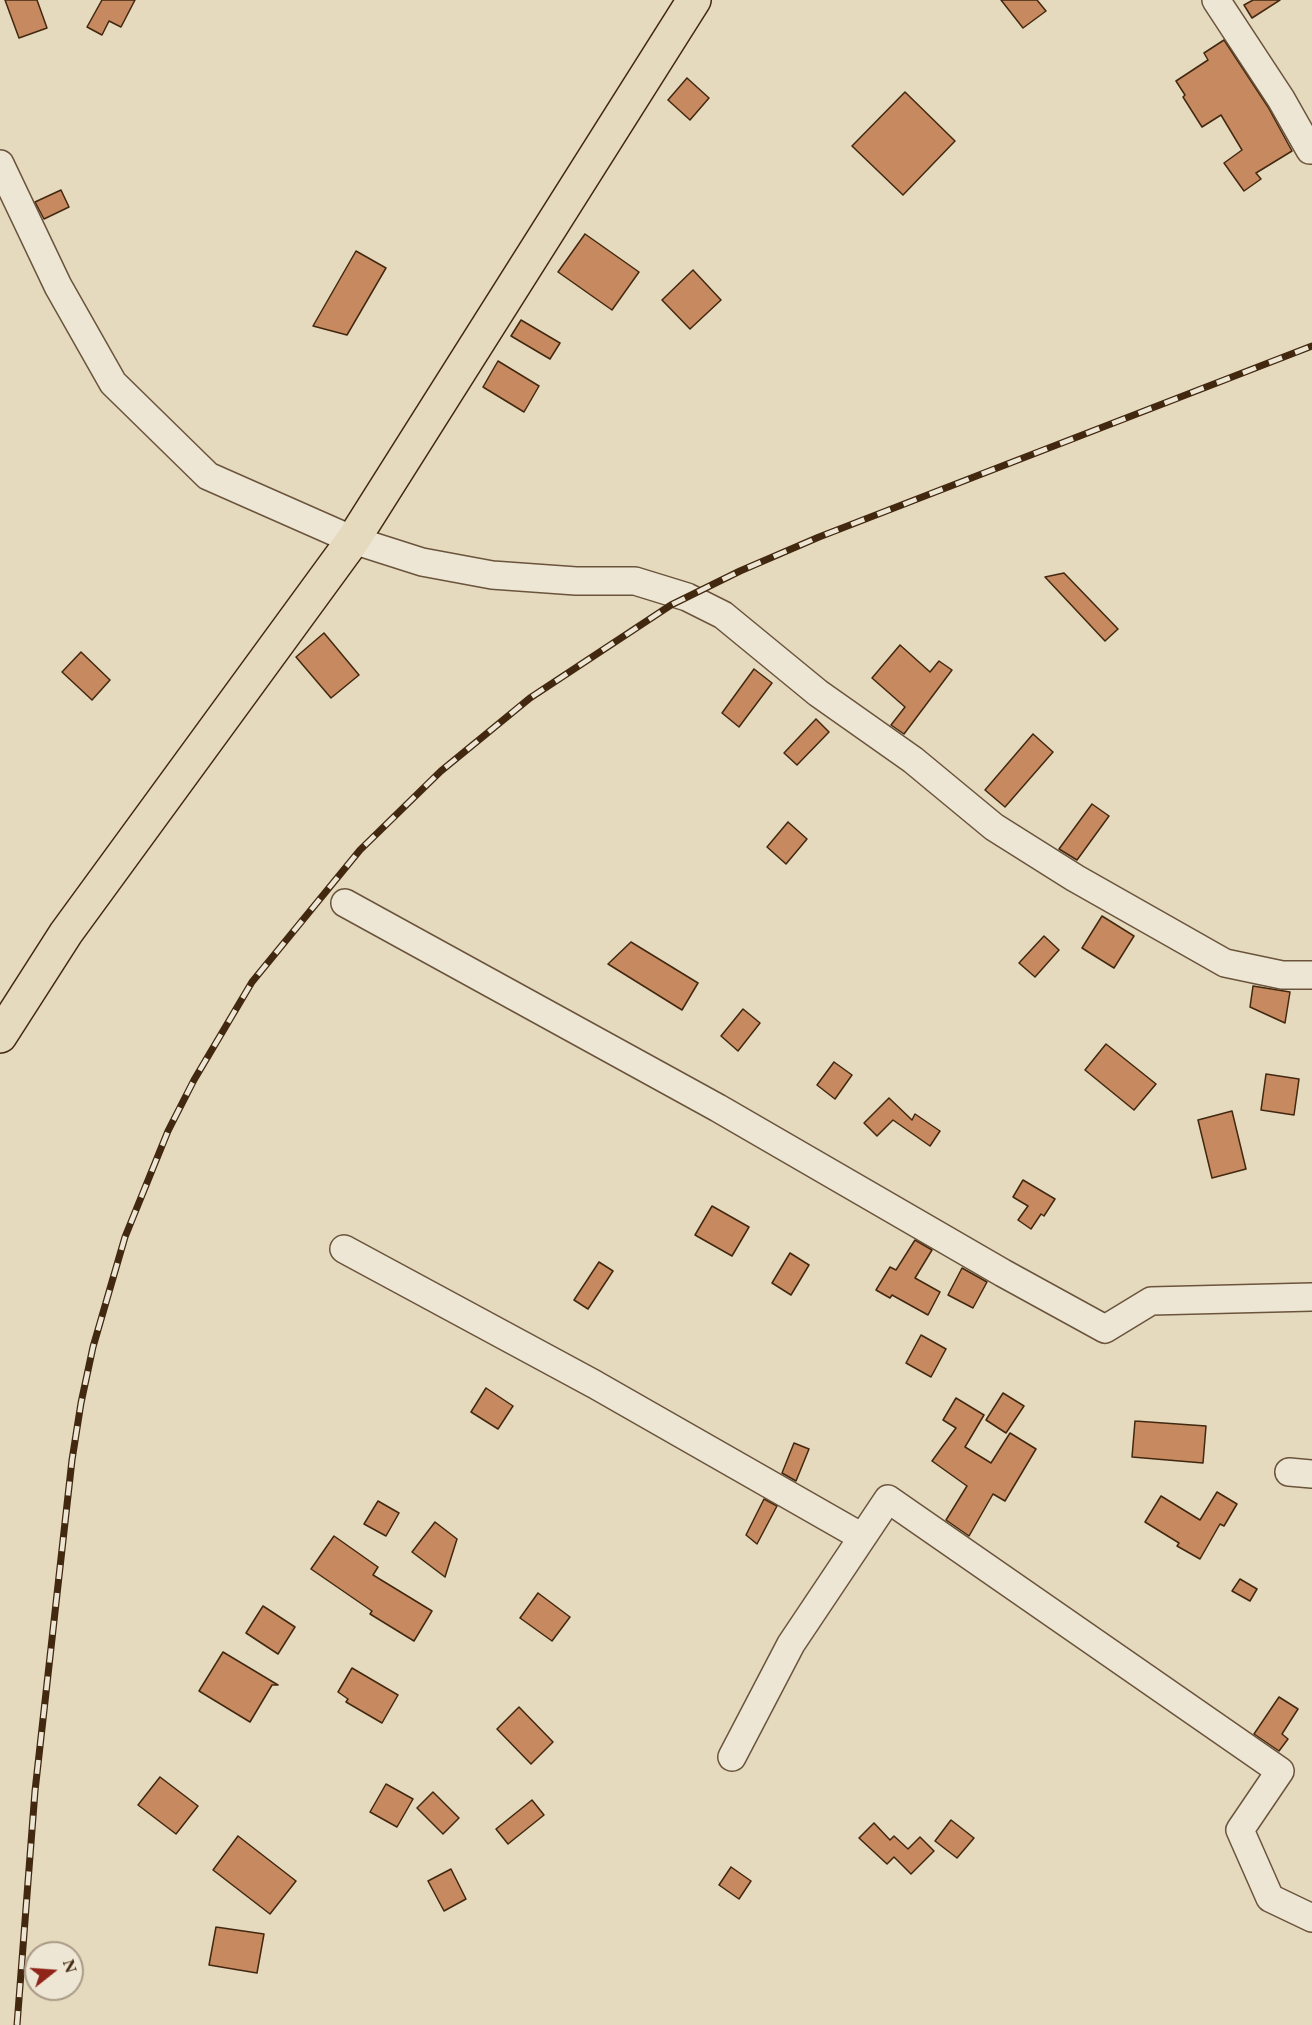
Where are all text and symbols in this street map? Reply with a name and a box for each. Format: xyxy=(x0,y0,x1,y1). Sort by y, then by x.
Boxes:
north arrow xyxy=(24,1941,84,2001)
text: N xyxy=(58,1957,82,1975)

